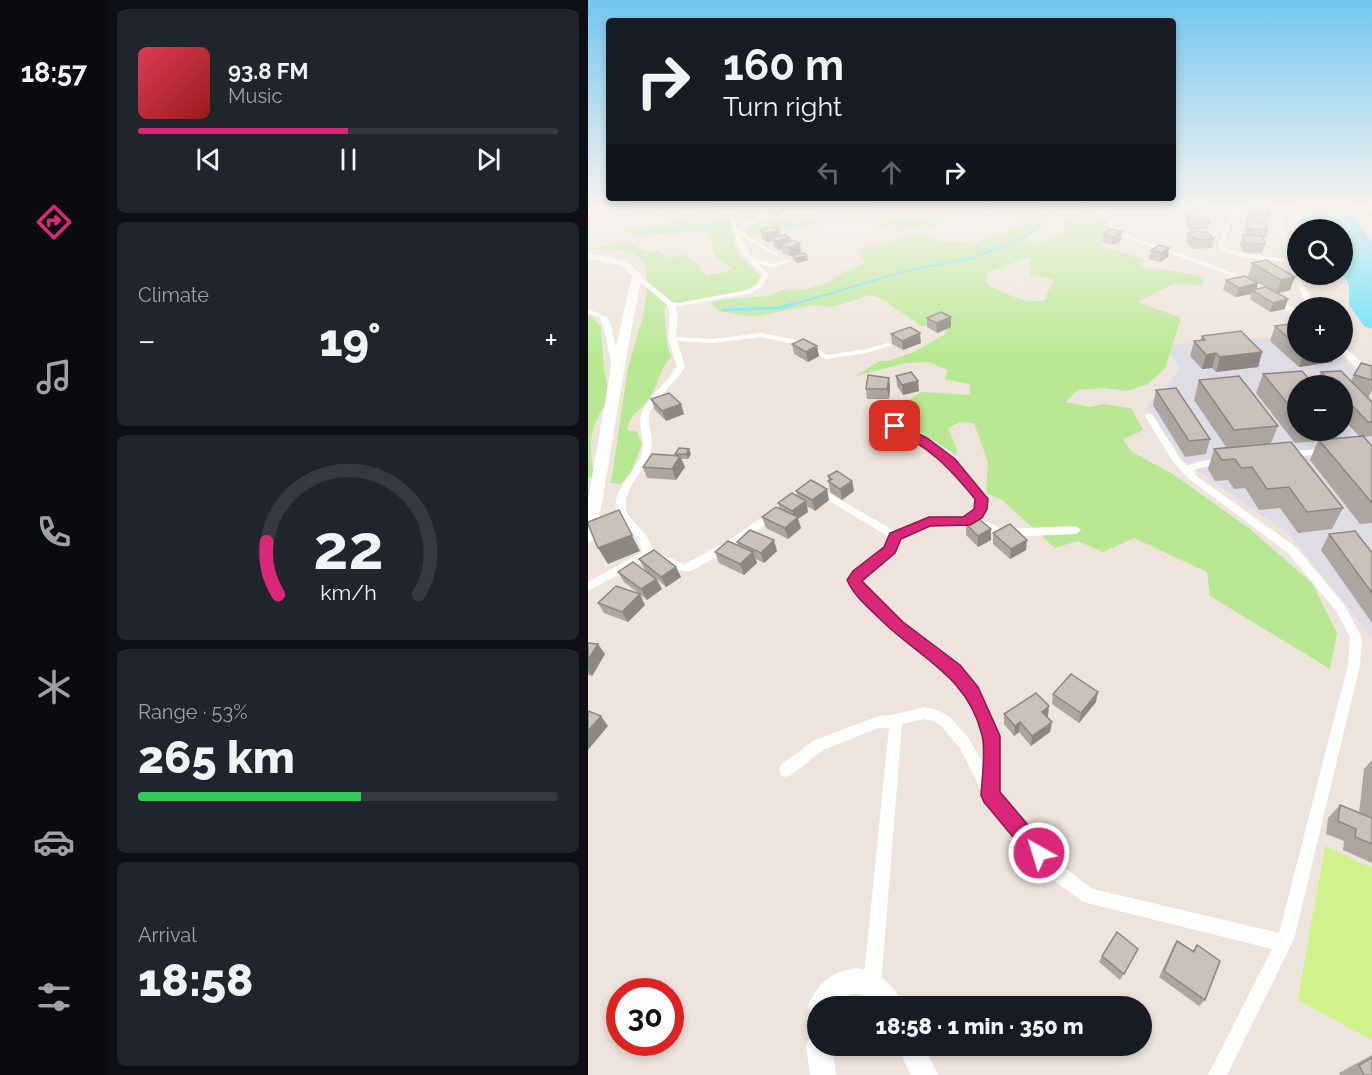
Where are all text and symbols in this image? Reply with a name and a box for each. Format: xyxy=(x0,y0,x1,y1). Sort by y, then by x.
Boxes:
text: 160 m xyxy=(723,41,844,90)
icon: right xyxy=(624,42,702,120)
text: 18:57 xyxy=(21,57,87,88)
text: 93.8 FM xyxy=(228,58,308,84)
text: Music xyxy=(228,84,282,108)
text: Turn right xyxy=(723,91,842,122)
icon: previous xyxy=(192,143,225,176)
icon: pause xyxy=(332,143,365,176)
icon: next xyxy=(472,143,505,176)
icon: left xyxy=(812,156,845,189)
icon: ahead xyxy=(875,156,908,189)
icon: right xyxy=(938,156,971,189)
icon: directions xyxy=(33,201,75,243)
map controls xyxy=(1287,219,1353,441)
button: search xyxy=(1287,219,1353,285)
text: Climate xyxy=(138,283,209,307)
button: + xyxy=(1287,297,1353,363)
text: 19° xyxy=(319,314,381,367)
text: − xyxy=(138,321,156,360)
text: + xyxy=(544,321,558,360)
icon: music xyxy=(33,356,75,398)
button: − xyxy=(1287,375,1353,441)
pin xyxy=(869,400,920,451)
icon: arrive xyxy=(878,409,911,442)
text: 22 xyxy=(313,510,383,584)
icon: phone xyxy=(33,511,75,553)
text: km/h xyxy=(320,580,376,605)
icon: climate xyxy=(33,666,75,708)
text: Range · 53% xyxy=(138,700,247,724)
text: 265 km xyxy=(138,731,295,784)
icon: car xyxy=(33,821,75,863)
position arrow xyxy=(1007,821,1071,885)
text: Arrival xyxy=(138,923,197,947)
text: 18:58 xyxy=(138,954,253,1007)
icon: filters xyxy=(33,976,75,1018)
speed limit sign: 30 xyxy=(606,978,684,1056)
text: 18:58 · 1 min · 350 m xyxy=(876,1013,1083,1039)

